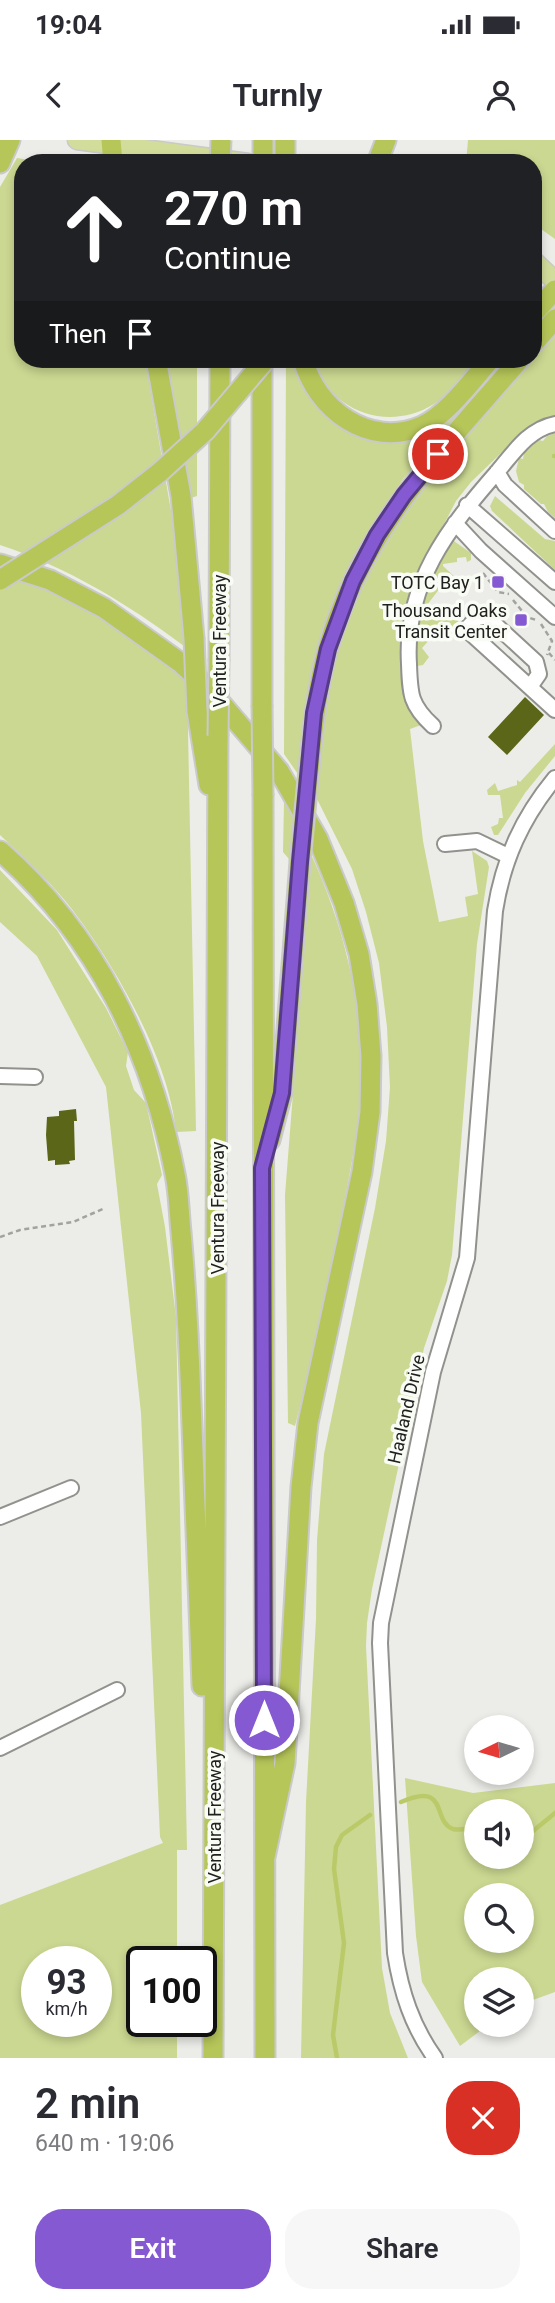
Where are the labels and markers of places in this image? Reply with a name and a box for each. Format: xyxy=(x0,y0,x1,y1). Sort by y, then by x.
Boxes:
pin xyxy=(408,424,468,484)
place label: TOTC Bay 1 xyxy=(391,572,484,593)
marker: TOTC Bay 1 xyxy=(490,574,506,590)
place label: Thousand Oaks Transit Center xyxy=(382,600,507,642)
marker: Thousand Oaks Transit Center xyxy=(513,612,529,628)

